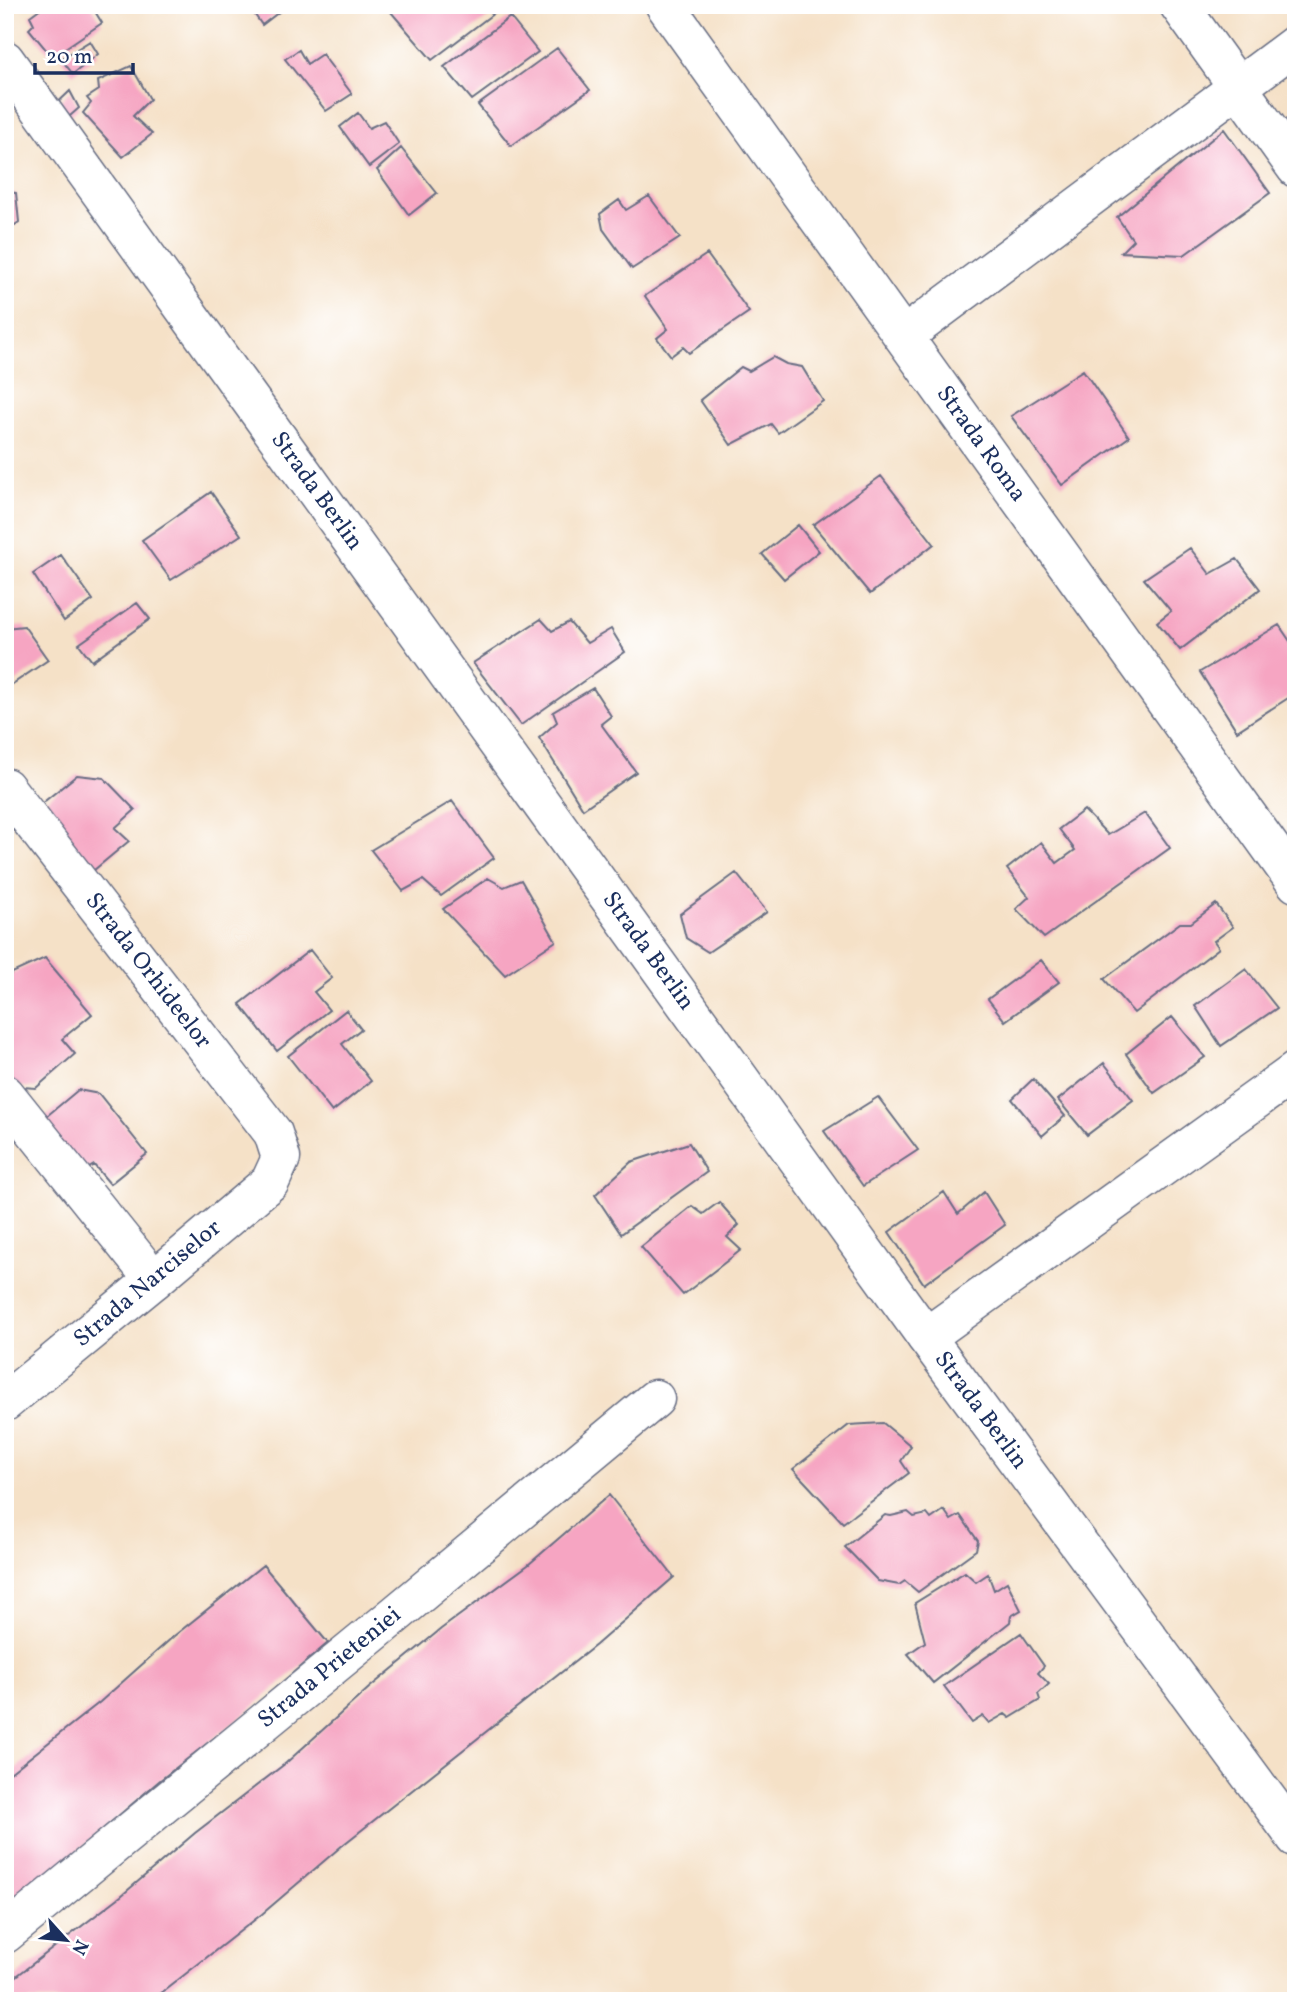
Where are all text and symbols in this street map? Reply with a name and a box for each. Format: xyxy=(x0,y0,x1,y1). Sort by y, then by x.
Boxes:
scale bar xyxy=(35,32,133,76)
text: 20 m xyxy=(46,43,92,72)
street label: Strada Roma xyxy=(927,379,1034,509)
street label: Strada Berlin xyxy=(262,425,371,558)
street label: Strada Berlin xyxy=(593,885,702,1018)
street label: Strada Orhideelor xyxy=(76,886,219,1057)
street label: Strada Narciselor xyxy=(67,1212,229,1356)
street label: Strada Berlin xyxy=(925,1345,1035,1477)
street label: Strada Prieteniei xyxy=(251,1599,409,1737)
north arrow xyxy=(32,1904,102,1974)
text: N xyxy=(65,1935,94,1959)

